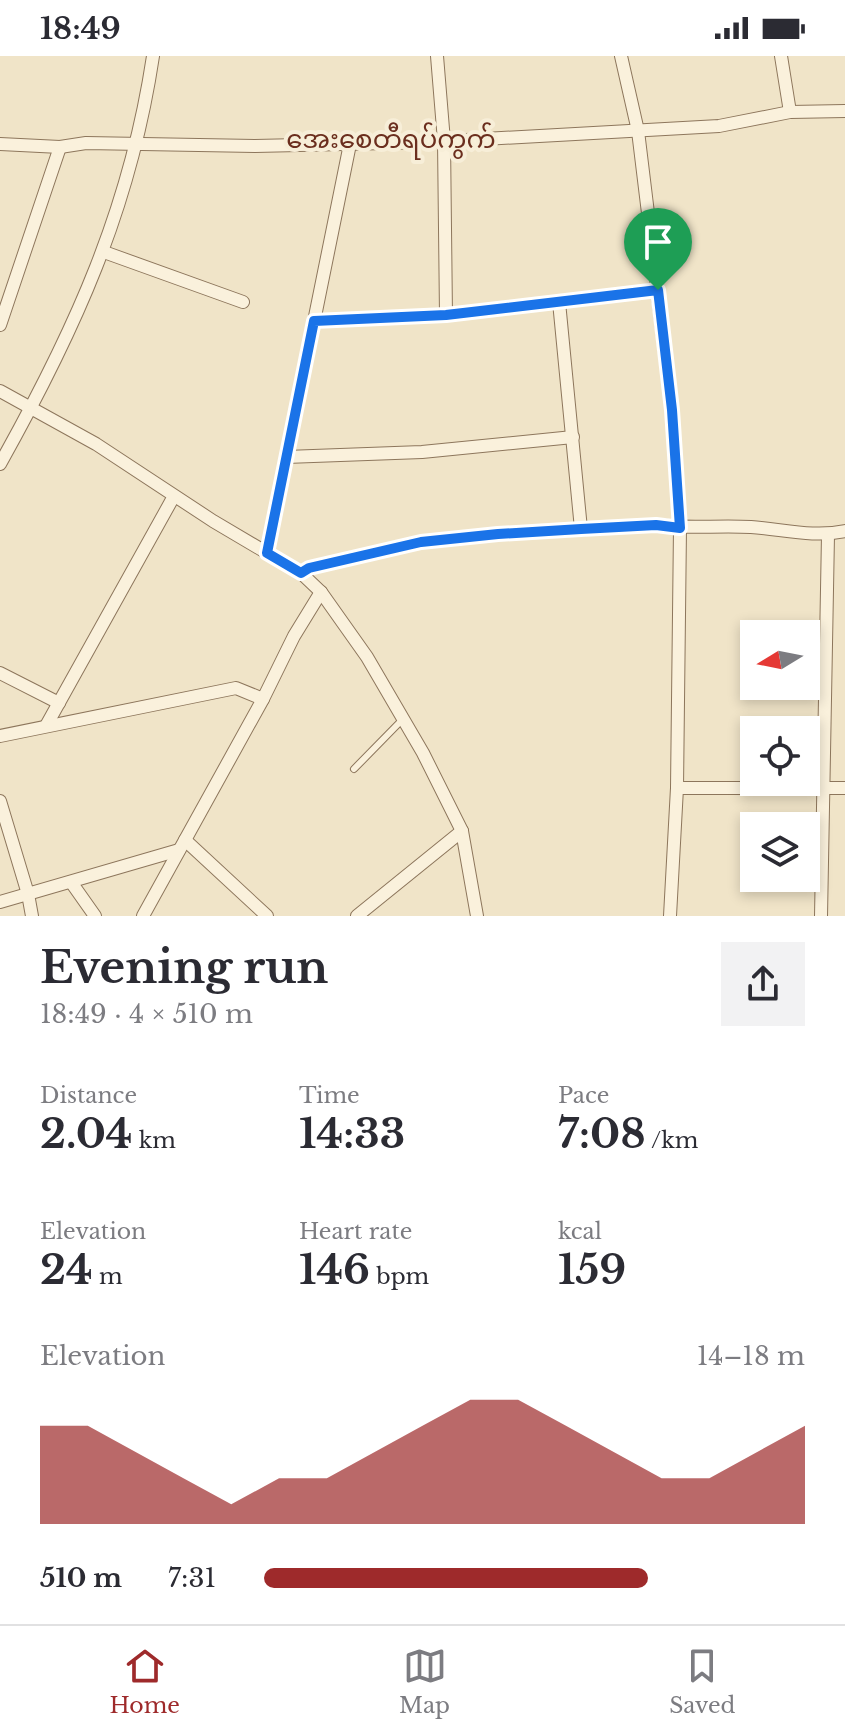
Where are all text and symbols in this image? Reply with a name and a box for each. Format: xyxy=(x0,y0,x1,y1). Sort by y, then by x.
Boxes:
text: 18:49 xyxy=(40,10,121,47)
district label: အေးစေတီရပ်ကွက် xyxy=(286,122,496,160)
pin xyxy=(624,208,692,290)
icon: arrive xyxy=(636,220,680,264)
north arrow xyxy=(740,620,820,700)
map controls xyxy=(740,620,820,892)
button: locate xyxy=(740,716,820,796)
button: layers xyxy=(740,812,820,892)
text: Evening run xyxy=(40,940,328,995)
button: share xyxy=(721,942,805,1026)
text: 18:49 · 4 × 510 m xyxy=(40,998,253,1030)
text: Distance xyxy=(40,1082,137,1109)
text: Time xyxy=(299,1082,360,1109)
text: Pace xyxy=(558,1082,609,1109)
text: 2.04 xyxy=(40,1109,132,1159)
text: 14:33 xyxy=(299,1109,405,1159)
text: 7:08 xyxy=(558,1109,646,1159)
text: km xyxy=(132,1127,176,1154)
text: /km xyxy=(646,1127,698,1154)
text: Elevation xyxy=(40,1218,146,1245)
text: Heart rate xyxy=(299,1218,412,1245)
text: kcal xyxy=(558,1218,602,1245)
text: 24 xyxy=(40,1245,93,1295)
text: 146 xyxy=(299,1245,370,1295)
text: 159 xyxy=(558,1245,626,1295)
text: m xyxy=(93,1263,123,1290)
text: bpm xyxy=(370,1263,429,1290)
text: Elevation xyxy=(40,1340,166,1372)
text: 14–18 m xyxy=(697,1340,805,1372)
text: 510 m xyxy=(40,1562,122,1594)
text: 7:31 xyxy=(168,1562,216,1594)
tab: Home xyxy=(110,1644,180,1719)
tab: Map xyxy=(399,1644,450,1719)
tab: Saved xyxy=(669,1644,735,1719)

